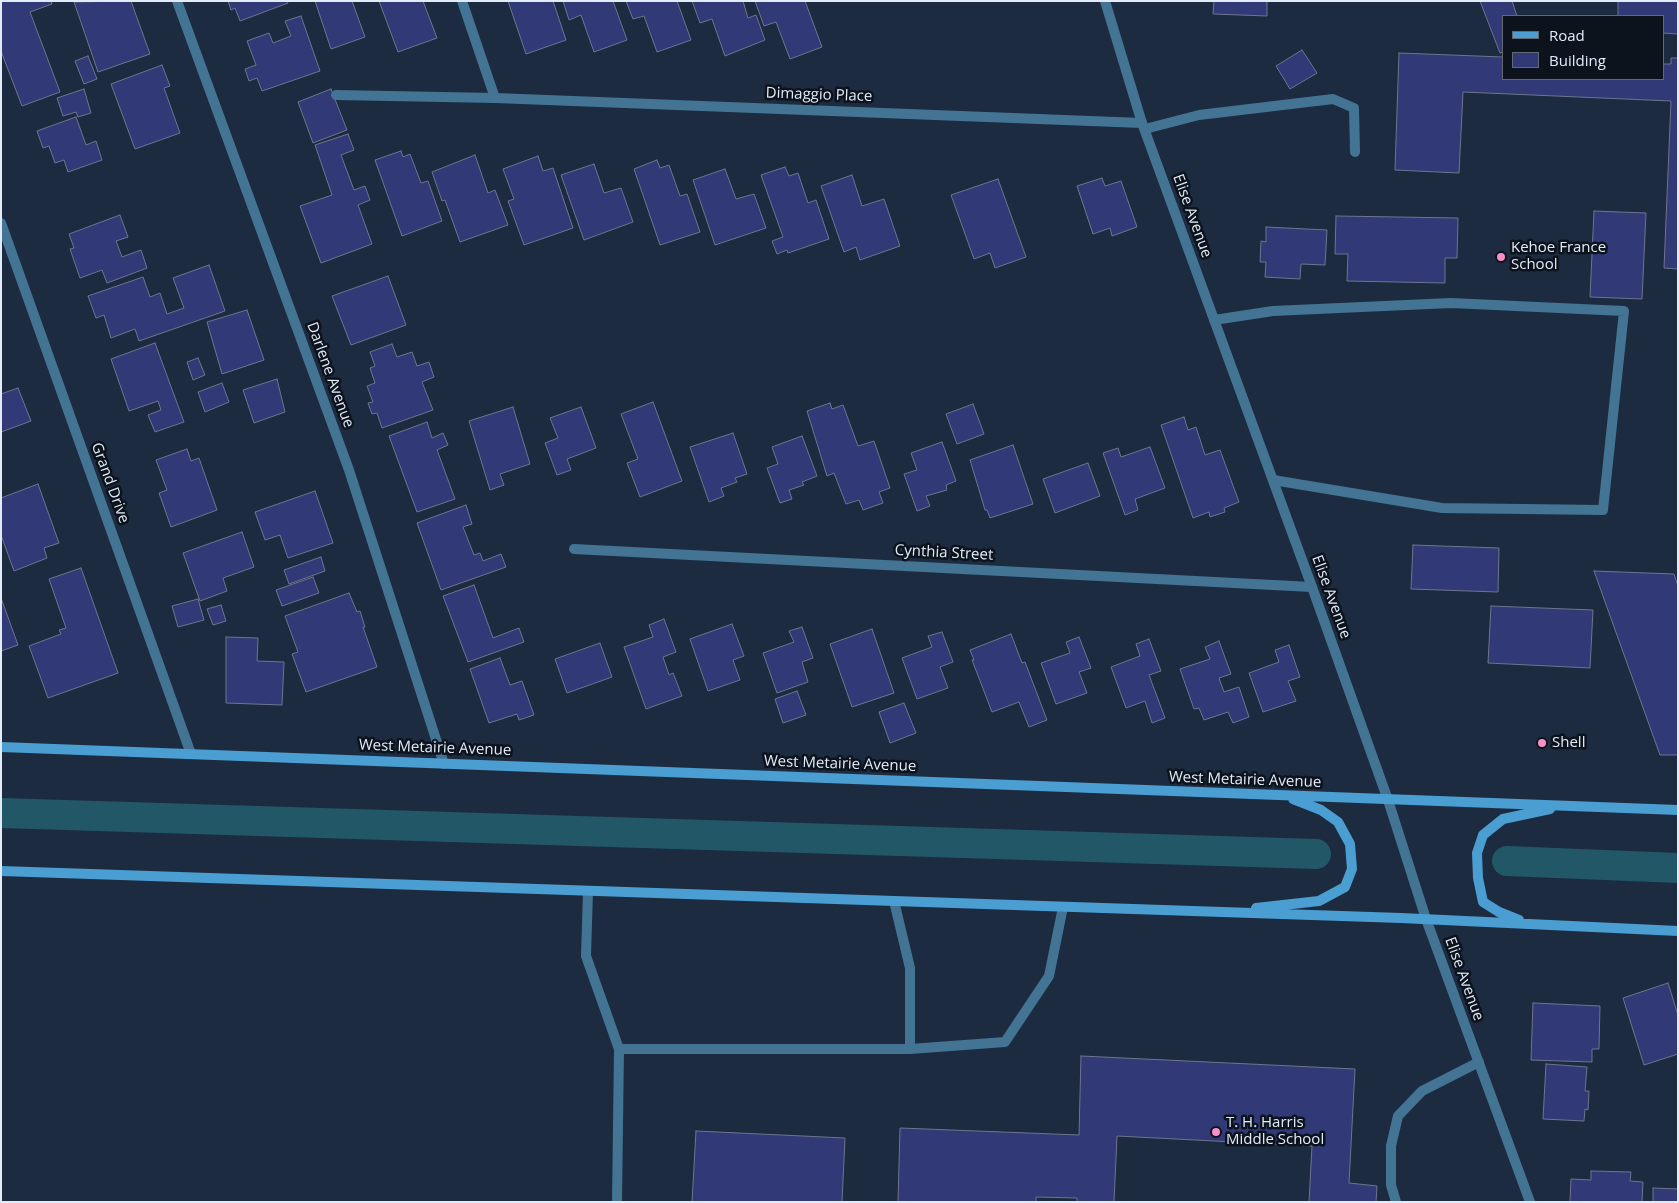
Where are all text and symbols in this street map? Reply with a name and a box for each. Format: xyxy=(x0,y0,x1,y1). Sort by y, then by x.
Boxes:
legend xyxy=(1502,15,1664,80)
text: Road xyxy=(1549,25,1585,45)
text: Building xyxy=(1549,50,1606,70)
street label: Dimaggio Place xyxy=(765,84,873,106)
street label: Elise Avenue xyxy=(1169,172,1215,260)
place label: Kehoe France School xyxy=(1511,239,1606,274)
marker: Kehoe France School xyxy=(1495,251,1507,263)
street label: Darlene Avenue xyxy=(303,320,357,430)
street label: Grand Drive xyxy=(87,440,133,526)
street label: Cynthia Street xyxy=(894,541,994,565)
street label: Elise Avenue xyxy=(1308,553,1354,641)
place label: Shell xyxy=(1552,734,1585,752)
street label: West Metairie Avenue xyxy=(358,736,512,760)
marker: Shell xyxy=(1536,737,1548,749)
street label: West Metairie Avenue xyxy=(763,752,917,776)
street label: West Metairie Avenue xyxy=(1168,768,1322,792)
street label: Elise Avenue xyxy=(1441,935,1487,1023)
place label: T. H. Harris Middle School xyxy=(1226,1114,1324,1149)
marker: T. H. Harris Middle School xyxy=(1210,1126,1222,1138)

